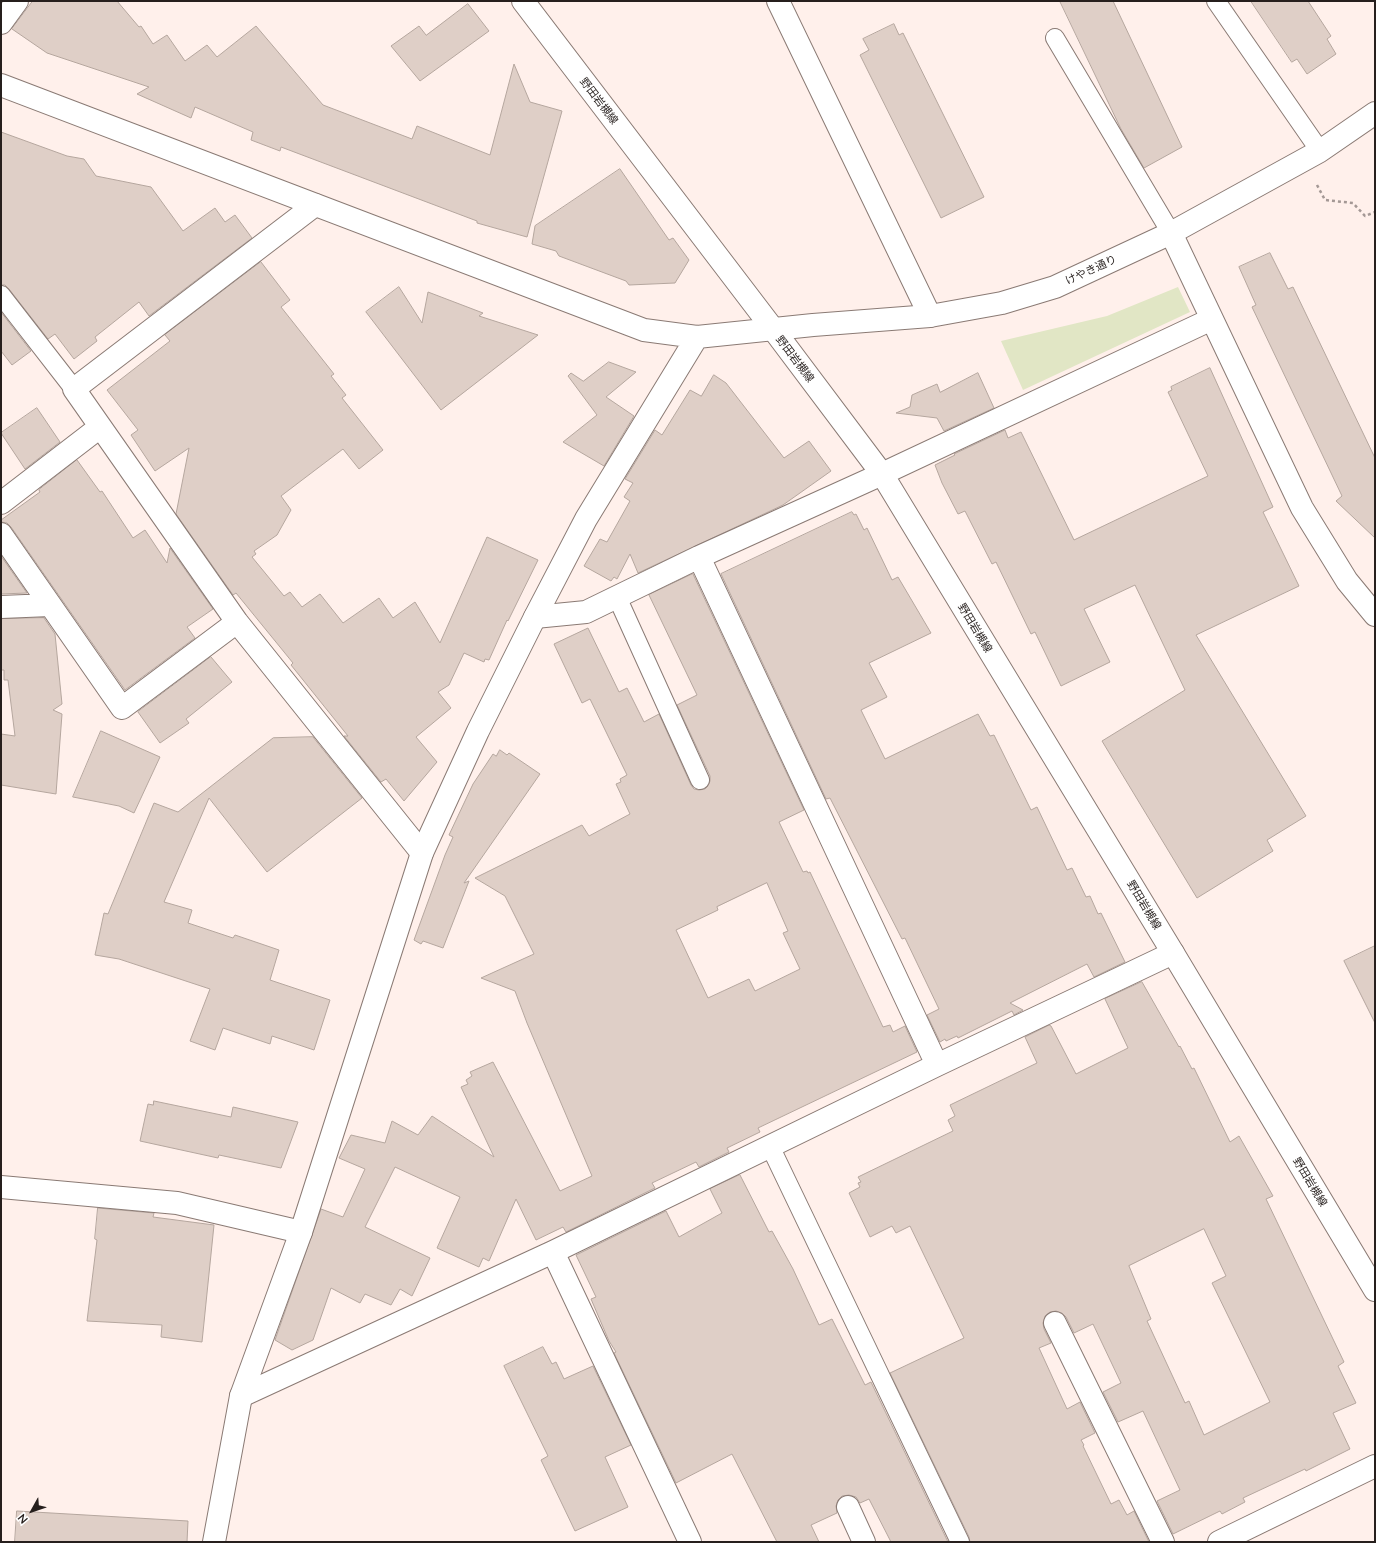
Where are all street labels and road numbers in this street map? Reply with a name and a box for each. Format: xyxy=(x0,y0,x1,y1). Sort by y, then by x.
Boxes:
street label: 野田岩槻線 xyxy=(577,75,621,127)
street label: けやき通り xyxy=(1063,252,1119,288)
street label: 野田岩槻線 xyxy=(773,333,817,385)
street label: 野田岩槻線 xyxy=(955,601,995,655)
street label: 野田岩槻線 xyxy=(1124,878,1164,932)
street label: 野田岩槻線 xyxy=(1290,1155,1330,1209)

